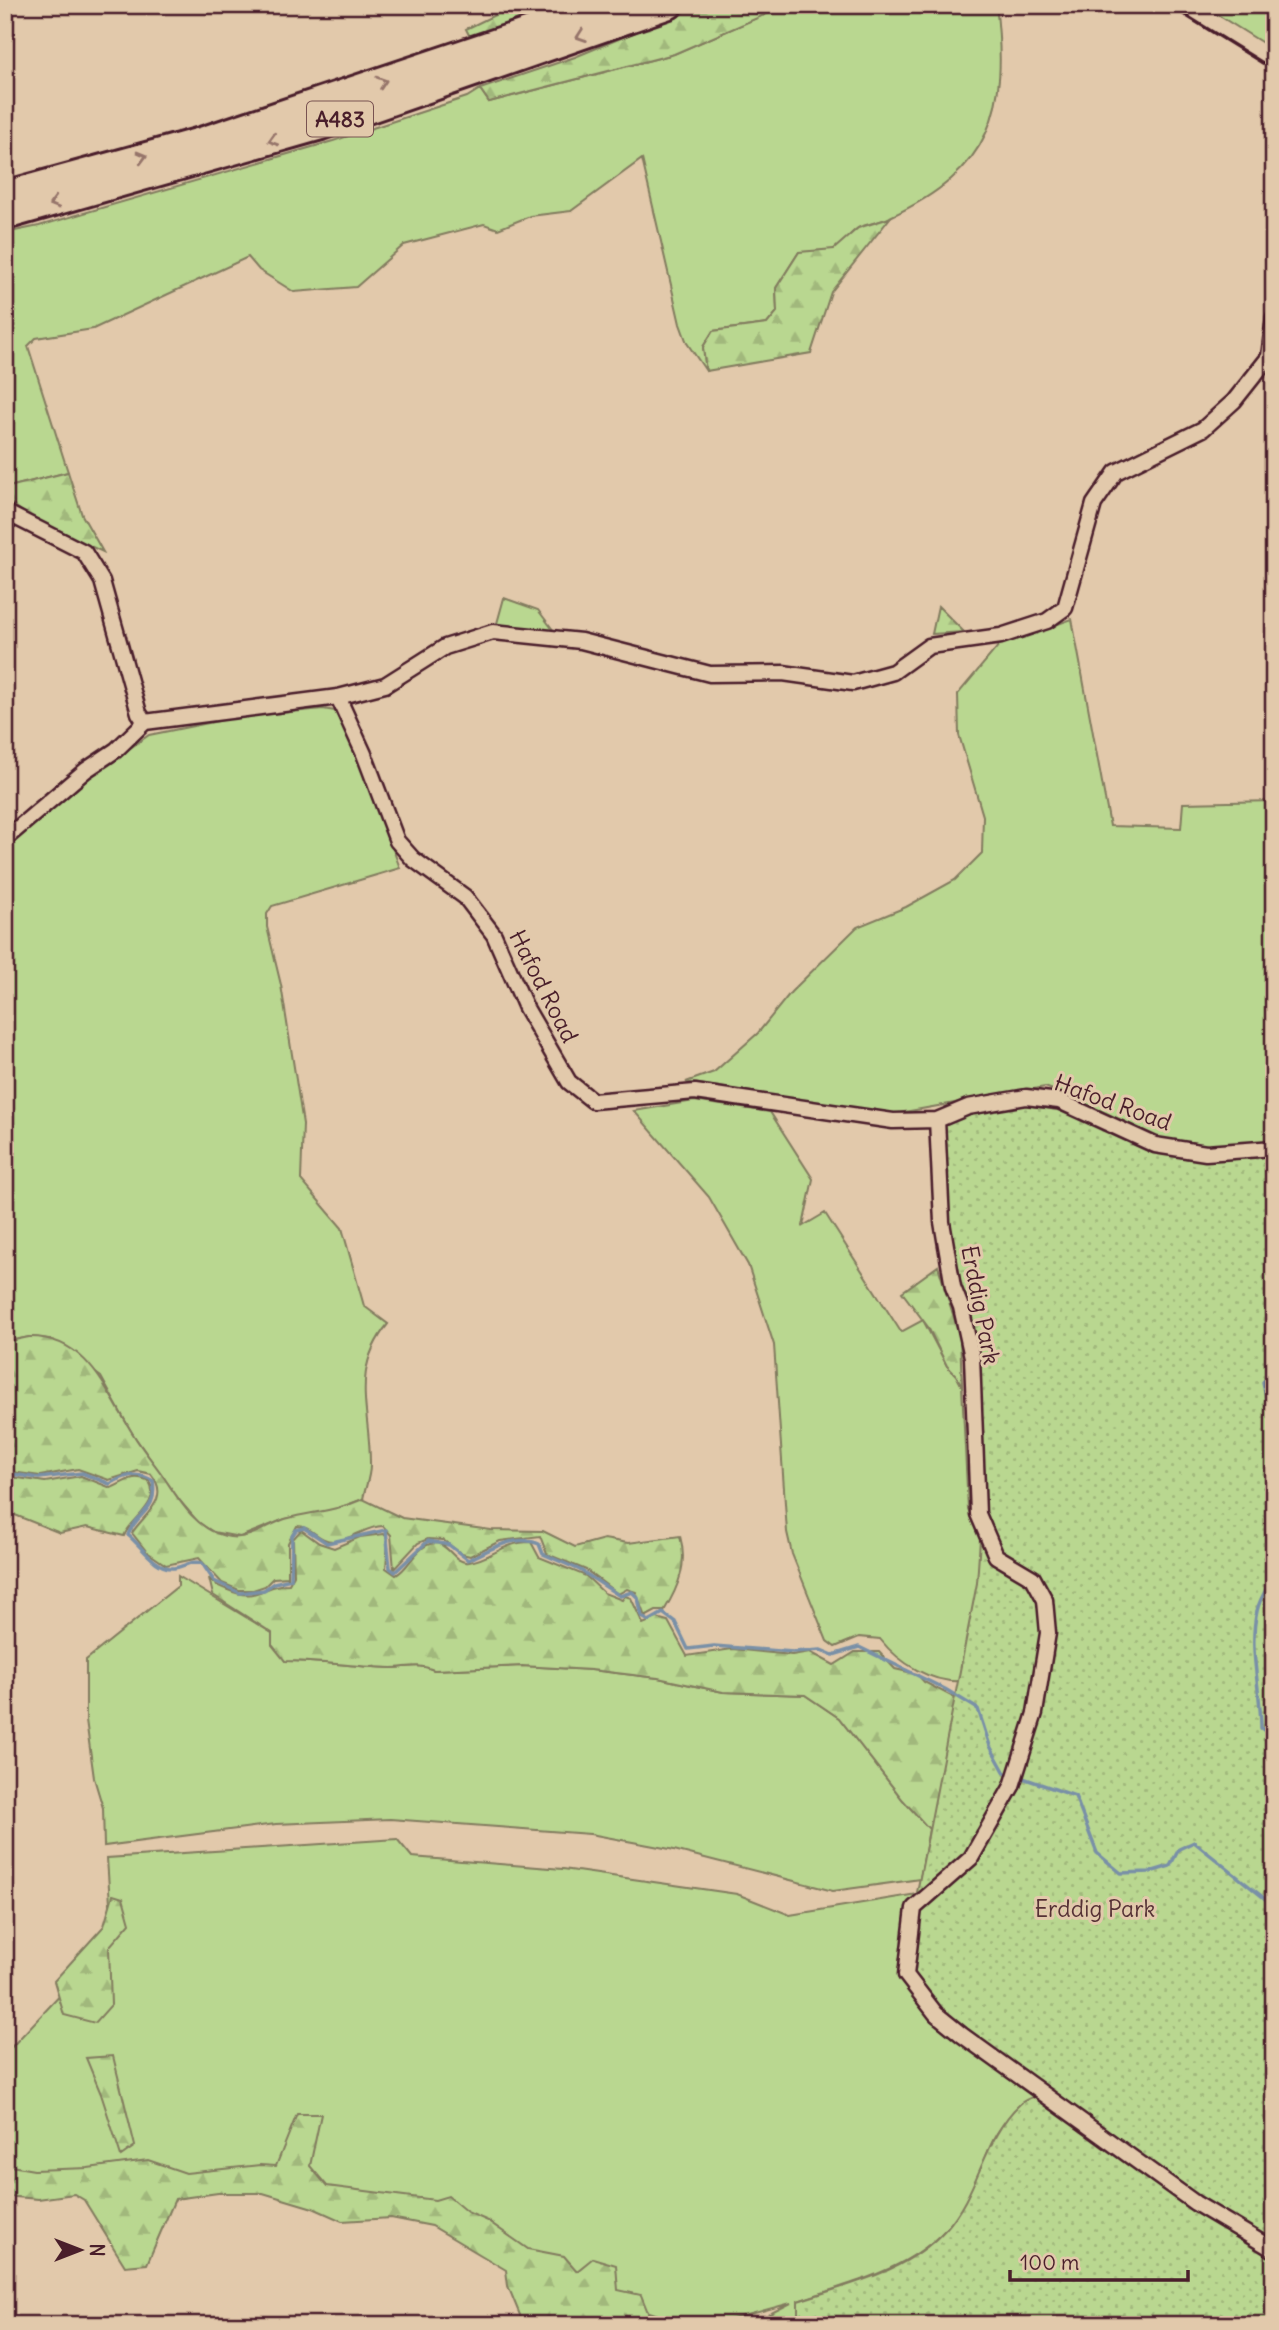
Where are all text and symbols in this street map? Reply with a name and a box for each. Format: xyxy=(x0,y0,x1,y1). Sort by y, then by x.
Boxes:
one-way arrow xyxy=(576,28,588,42)
one-way arrow xyxy=(376,76,388,90)
road number: A483 xyxy=(307,102,373,136)
one-way arrow xyxy=(267,131,279,146)
one-way arrow xyxy=(136,151,148,165)
one-way arrow xyxy=(48,194,60,209)
street label: Hafod Road xyxy=(503,925,585,1047)
street label: Hafod Road xyxy=(1050,1067,1176,1137)
street label: Erddig Park xyxy=(955,1243,1007,1367)
park label: Erddig Park xyxy=(1035,1894,1155,1923)
north arrow xyxy=(46,2214,116,2284)
scale bar xyxy=(1010,2239,1188,2283)
text: N xyxy=(85,2243,109,2257)
text: 100 m xyxy=(1020,2249,1079,2276)

